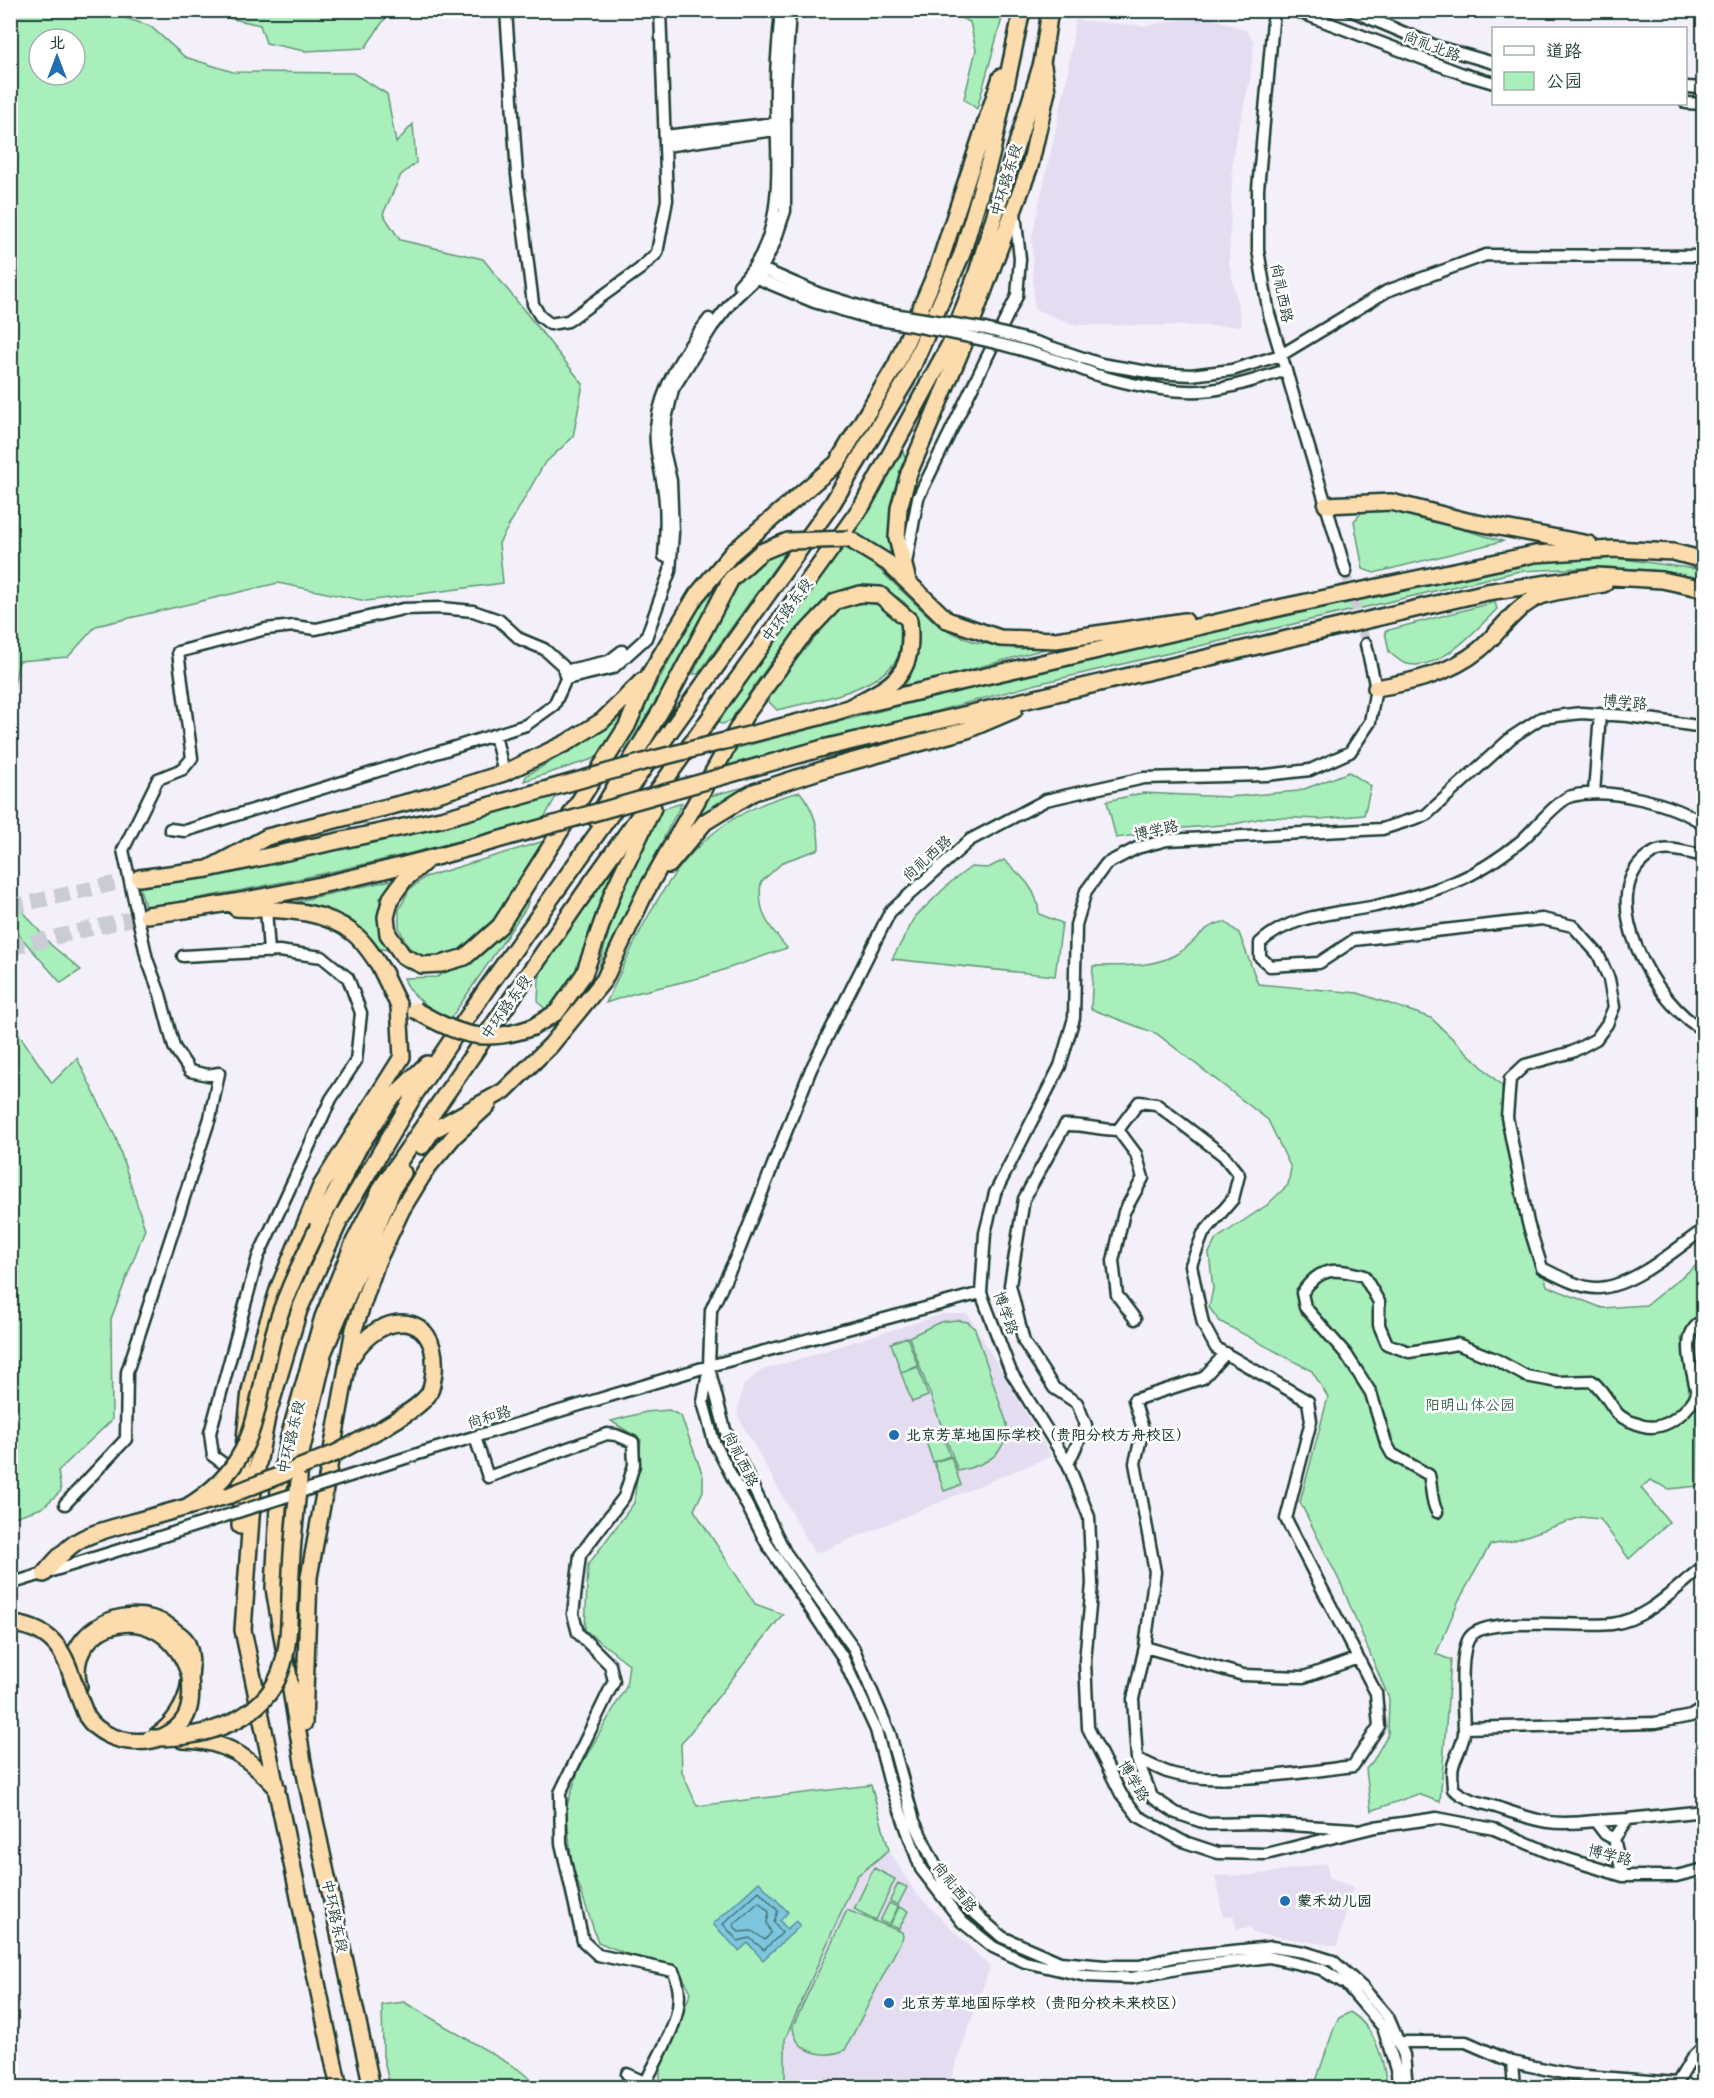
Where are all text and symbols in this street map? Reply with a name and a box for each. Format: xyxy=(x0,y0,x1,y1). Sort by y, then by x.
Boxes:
north arrow xyxy=(27,27,87,87)
street label: 尚礼北路 xyxy=(1400,27,1463,66)
legend xyxy=(1492,27,1687,105)
text: 北 xyxy=(49,34,65,53)
text: 道路 xyxy=(1546,41,1582,62)
text: 公园 xyxy=(1546,71,1582,92)
street label: 中环路东段 xyxy=(986,141,1027,219)
street label: 尚礼西路 xyxy=(1266,262,1297,324)
street label: 中环路东段 xyxy=(758,574,817,646)
street label: 博学路 xyxy=(1602,691,1648,714)
street label: 博学路 xyxy=(1132,817,1180,844)
street label: 尚礼西路 xyxy=(899,831,956,886)
street label: 中环路东段 xyxy=(477,971,536,1043)
street label: 博学路 xyxy=(989,1289,1022,1338)
park label: 阳明山体公园 xyxy=(1425,1396,1515,1415)
street label: 中环路东段 xyxy=(274,1398,309,1476)
street label: 尚和路 xyxy=(465,1402,513,1433)
place label: 北京芳草地国际学校（贵阳分校方舟校区） xyxy=(906,1426,1191,1445)
street label: 尚礼西路 xyxy=(719,1428,762,1490)
marker: 北京芳草地国际学校（贵阳分校方舟校区） xyxy=(887,1428,901,1442)
street label: 博学路 xyxy=(1114,1757,1153,1805)
street label: 博学路 xyxy=(1586,1841,1634,1870)
street label: 尚礼西路 xyxy=(928,1858,981,1917)
street label: 中环路东段 xyxy=(317,1877,352,1955)
place label: 蒙禾幼儿园 xyxy=(1297,1892,1372,1911)
marker: 蒙禾幼儿园 xyxy=(1278,1894,1292,1908)
place label: 北京芳草地国际学校（贵阳分校未来校区） xyxy=(901,1994,1186,2013)
marker: 北京芳草地国际学校（贵阳分校未来校区） xyxy=(882,1996,896,2010)

